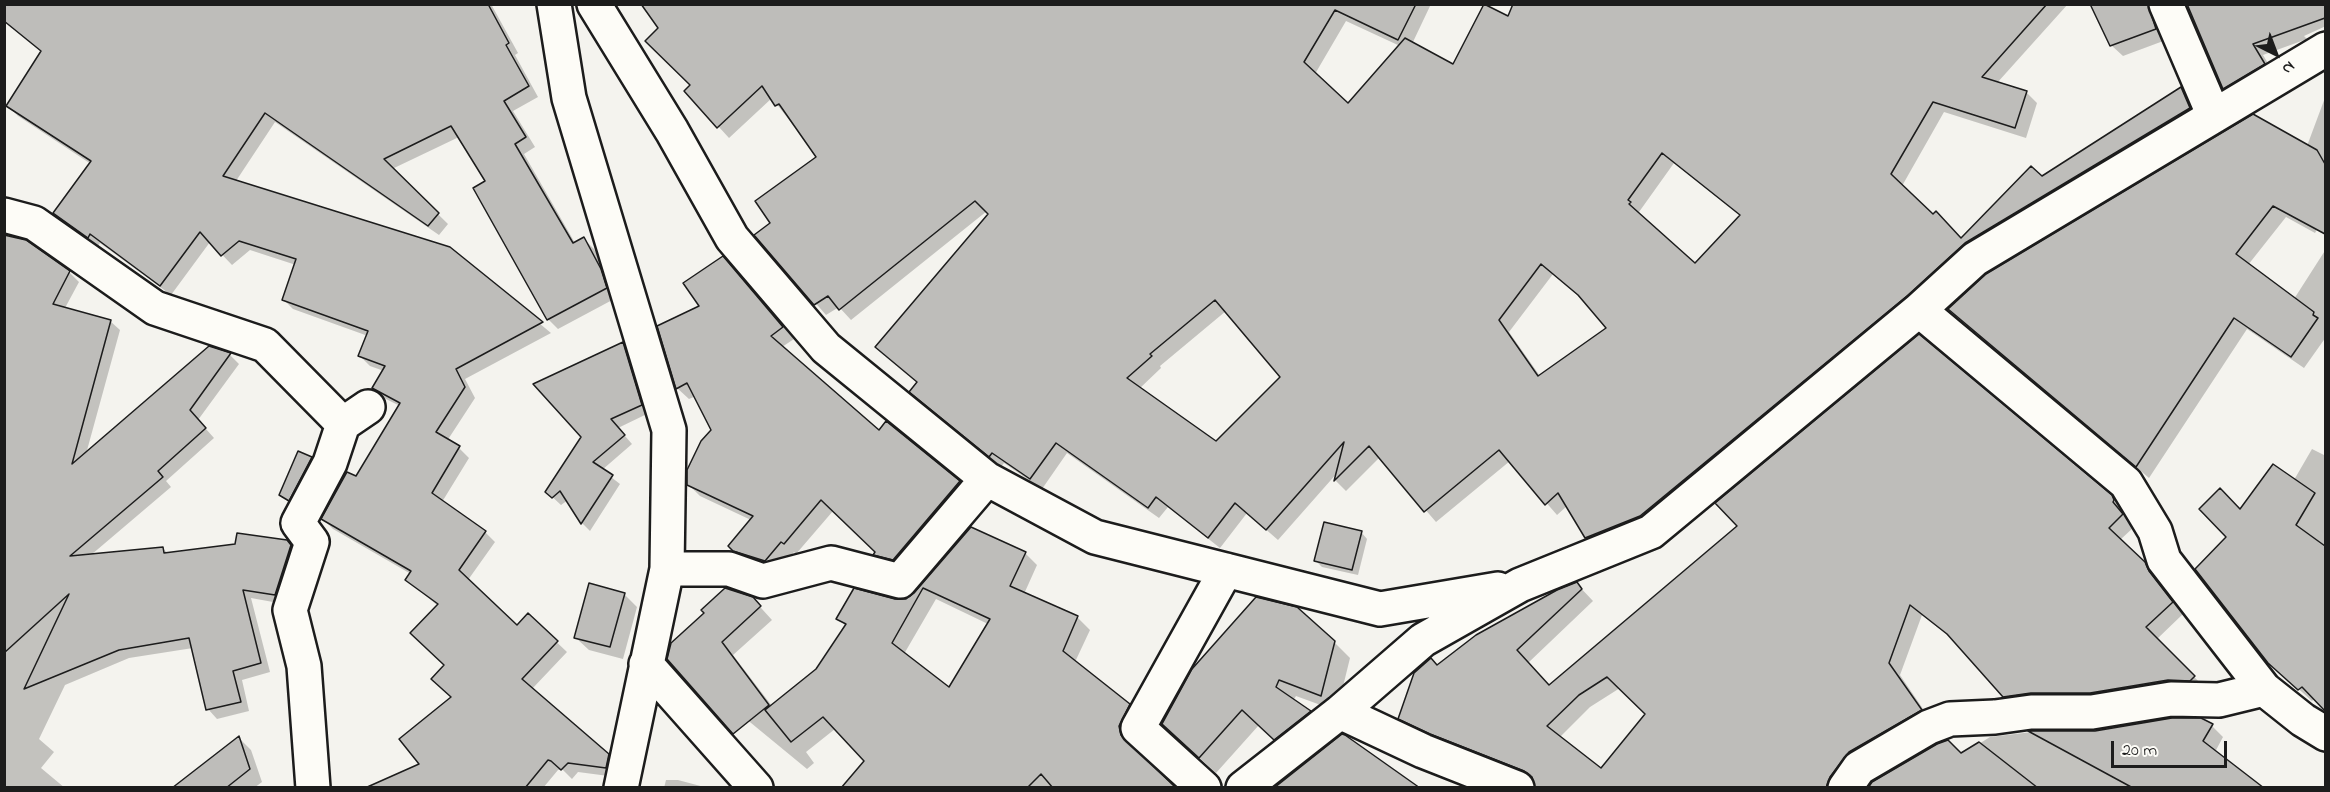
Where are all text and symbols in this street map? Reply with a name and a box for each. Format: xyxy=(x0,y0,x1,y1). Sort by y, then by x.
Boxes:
north arrow xyxy=(2246,24,2306,84)
text: N xyxy=(2276,55,2300,80)
scale bar xyxy=(2114,729,2230,767)
text: 20 m xyxy=(2122,738,2157,764)

